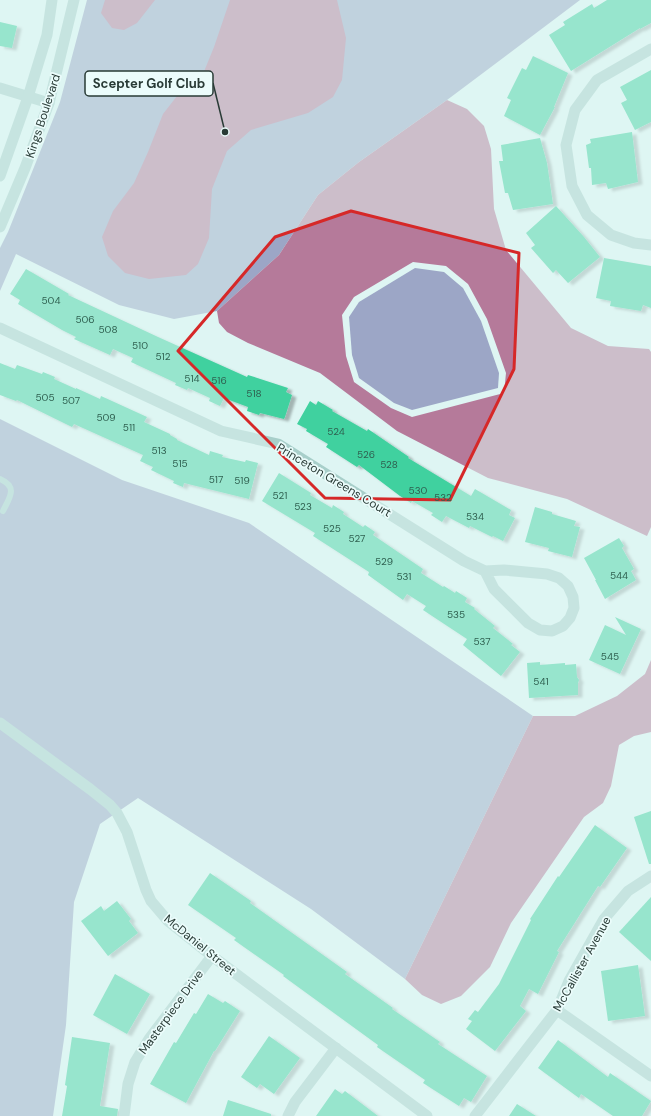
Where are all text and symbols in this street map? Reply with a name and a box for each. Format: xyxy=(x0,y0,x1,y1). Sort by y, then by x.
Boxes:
callout: Scepter Golf Club xyxy=(85,71,213,96)
street label: Kings Boulevard xyxy=(22,72,64,160)
text: Scepter Golf Club xyxy=(93,75,205,92)
house number: 504 xyxy=(41,294,61,307)
house number: 506 xyxy=(75,313,95,326)
house number: 508 xyxy=(98,323,118,336)
house number: 510 xyxy=(132,339,148,352)
house number: 512 xyxy=(156,350,171,363)
house number: 514 xyxy=(184,372,200,385)
house number: 516 xyxy=(211,374,227,387)
house number: 518 xyxy=(246,387,262,400)
house number: 505 xyxy=(35,391,55,404)
house number: 507 xyxy=(62,394,80,407)
house number: 509 xyxy=(96,411,116,424)
house number: 511 xyxy=(123,421,135,434)
house number: 524 xyxy=(327,425,345,438)
street label: Princeton Greens Court xyxy=(274,439,395,521)
house number: 513 xyxy=(151,444,167,457)
house number: 526 xyxy=(357,448,375,461)
house number: 515 xyxy=(172,457,188,470)
house number: 528 xyxy=(380,458,398,471)
house number: 517 xyxy=(209,473,223,486)
house number: 519 xyxy=(234,474,250,487)
house number: 530 xyxy=(409,484,428,497)
house number: 521 xyxy=(273,489,287,502)
house number: 532 xyxy=(434,491,452,504)
house number: 523 xyxy=(294,500,312,513)
house number: 534 xyxy=(466,510,484,523)
house number: 525 xyxy=(323,522,341,535)
house number: 527 xyxy=(349,532,365,545)
house number: 529 xyxy=(375,555,393,568)
house number: 544 xyxy=(610,569,628,582)
house number: 531 xyxy=(397,570,411,583)
house number: 535 xyxy=(447,608,465,621)
house number: 537 xyxy=(473,635,491,648)
house number: 545 xyxy=(601,650,619,663)
house number: 541 xyxy=(533,675,549,688)
street label: McDaniel Street xyxy=(161,911,240,979)
street label: McCallister Avenue xyxy=(549,914,615,1014)
street label: Masterpiece Drive xyxy=(135,966,207,1057)

